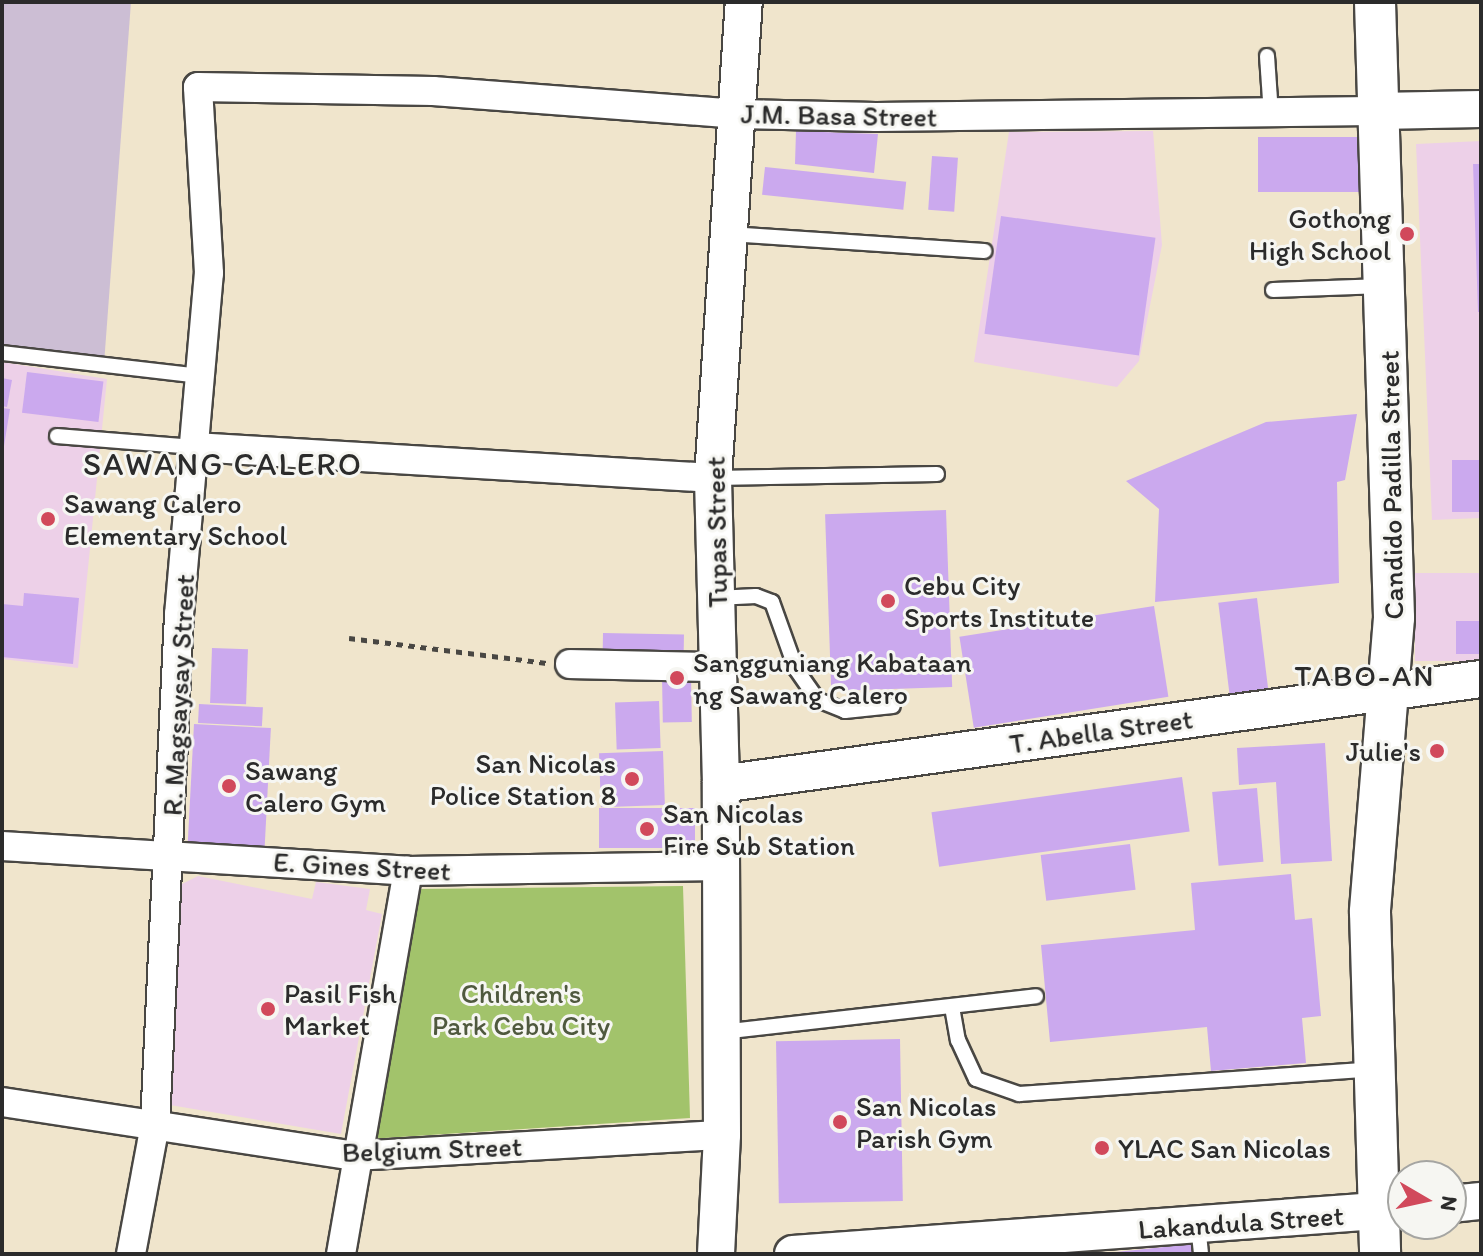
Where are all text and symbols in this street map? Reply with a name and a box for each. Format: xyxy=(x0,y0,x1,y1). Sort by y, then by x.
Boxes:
street label: J.M. Basa Street xyxy=(741,96,937,134)
place label: Gothong High School xyxy=(1250,201,1391,267)
marker: Gothong High School xyxy=(1398,225,1416,243)
street label: Candido Padilla Street xyxy=(1372,350,1410,620)
district label: SAWANG CALERO xyxy=(82,445,364,483)
street label: Tupas Street xyxy=(698,456,734,608)
place label: Sawang Calero Elementary School xyxy=(64,486,287,552)
marker: Sawang Calero Elementary School xyxy=(39,510,57,528)
place label: Cebu City Sports Institute xyxy=(904,568,1095,634)
street label: R. Magsaysay Street xyxy=(155,574,201,816)
marker: Cebu City Sports Institute xyxy=(879,592,897,610)
place label: Sangguniang Kabataan ng Sawang Calero xyxy=(693,645,972,711)
district label: TABO-AN xyxy=(1295,658,1435,694)
marker: Sangguniang Kabataan ng Sawang Calero xyxy=(668,669,686,687)
street label: T. Abella Street xyxy=(1007,702,1195,760)
place label: Julie's xyxy=(1346,734,1421,768)
marker: Julie's xyxy=(1428,742,1446,760)
place label: San Nicolas Police Station 8 xyxy=(429,746,616,812)
place label: Sawang Calero Gym xyxy=(245,753,385,819)
marker: San Nicolas Police Station 8 xyxy=(623,770,641,788)
marker: Sawang Calero Gym xyxy=(220,777,238,795)
place label: San Nicolas Fire Sub Station xyxy=(663,796,856,862)
marker: San Nicolas Fire Sub Station xyxy=(638,820,656,838)
street label: E. Gines Street xyxy=(273,845,451,887)
place label: Pasil Fish Market xyxy=(284,976,396,1042)
park label: Children's Park Cebu City xyxy=(432,976,610,1042)
marker: Pasil Fish Market xyxy=(259,1000,277,1018)
place label: San Nicolas Parish Gym xyxy=(856,1089,997,1155)
marker: San Nicolas Parish Gym xyxy=(831,1113,849,1131)
street label: Belgium Street xyxy=(341,1129,523,1169)
place label: YLAC San Nicolas xyxy=(1118,1131,1331,1165)
marker: YLAC San Nicolas xyxy=(1093,1139,1111,1157)
north arrow xyxy=(1387,1160,1467,1240)
text: N xyxy=(1435,1194,1464,1213)
street label: Lakandula Street xyxy=(1137,1198,1345,1246)

